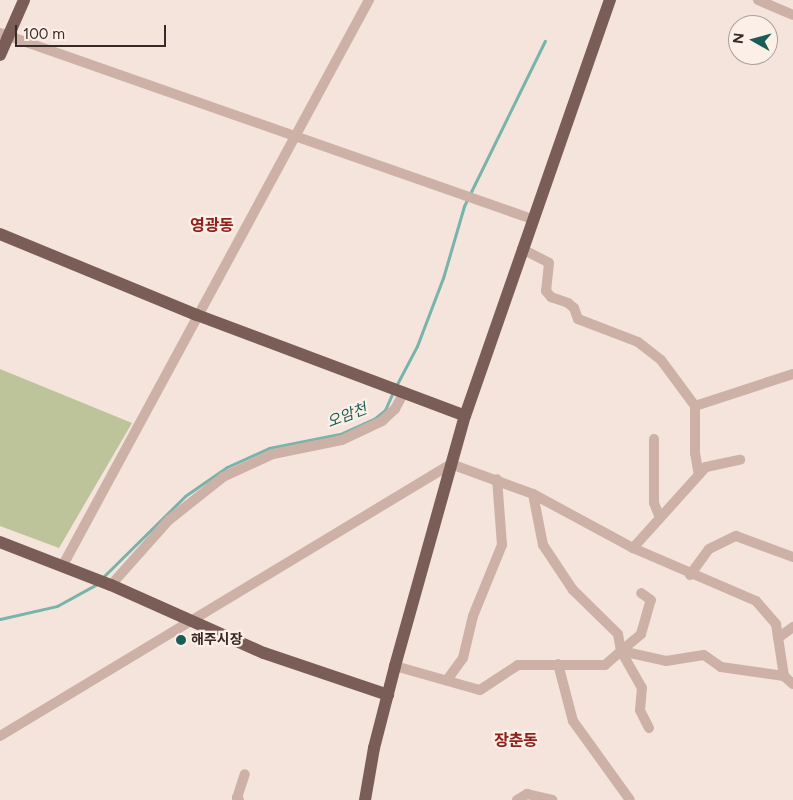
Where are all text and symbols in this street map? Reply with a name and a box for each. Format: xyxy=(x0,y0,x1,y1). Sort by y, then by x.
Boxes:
scale bar xyxy=(18,15,169,47)
north arrow xyxy=(728,15,778,65)
text: 100 m xyxy=(23,25,65,43)
text: N xyxy=(730,32,748,45)
district label: 영광동 xyxy=(190,216,234,236)
water label: 오암천 xyxy=(324,400,370,432)
place label: 해주시장 xyxy=(191,632,243,648)
marker: 해주시장 xyxy=(175,634,187,646)
district label: 장춘동 xyxy=(494,731,538,751)

